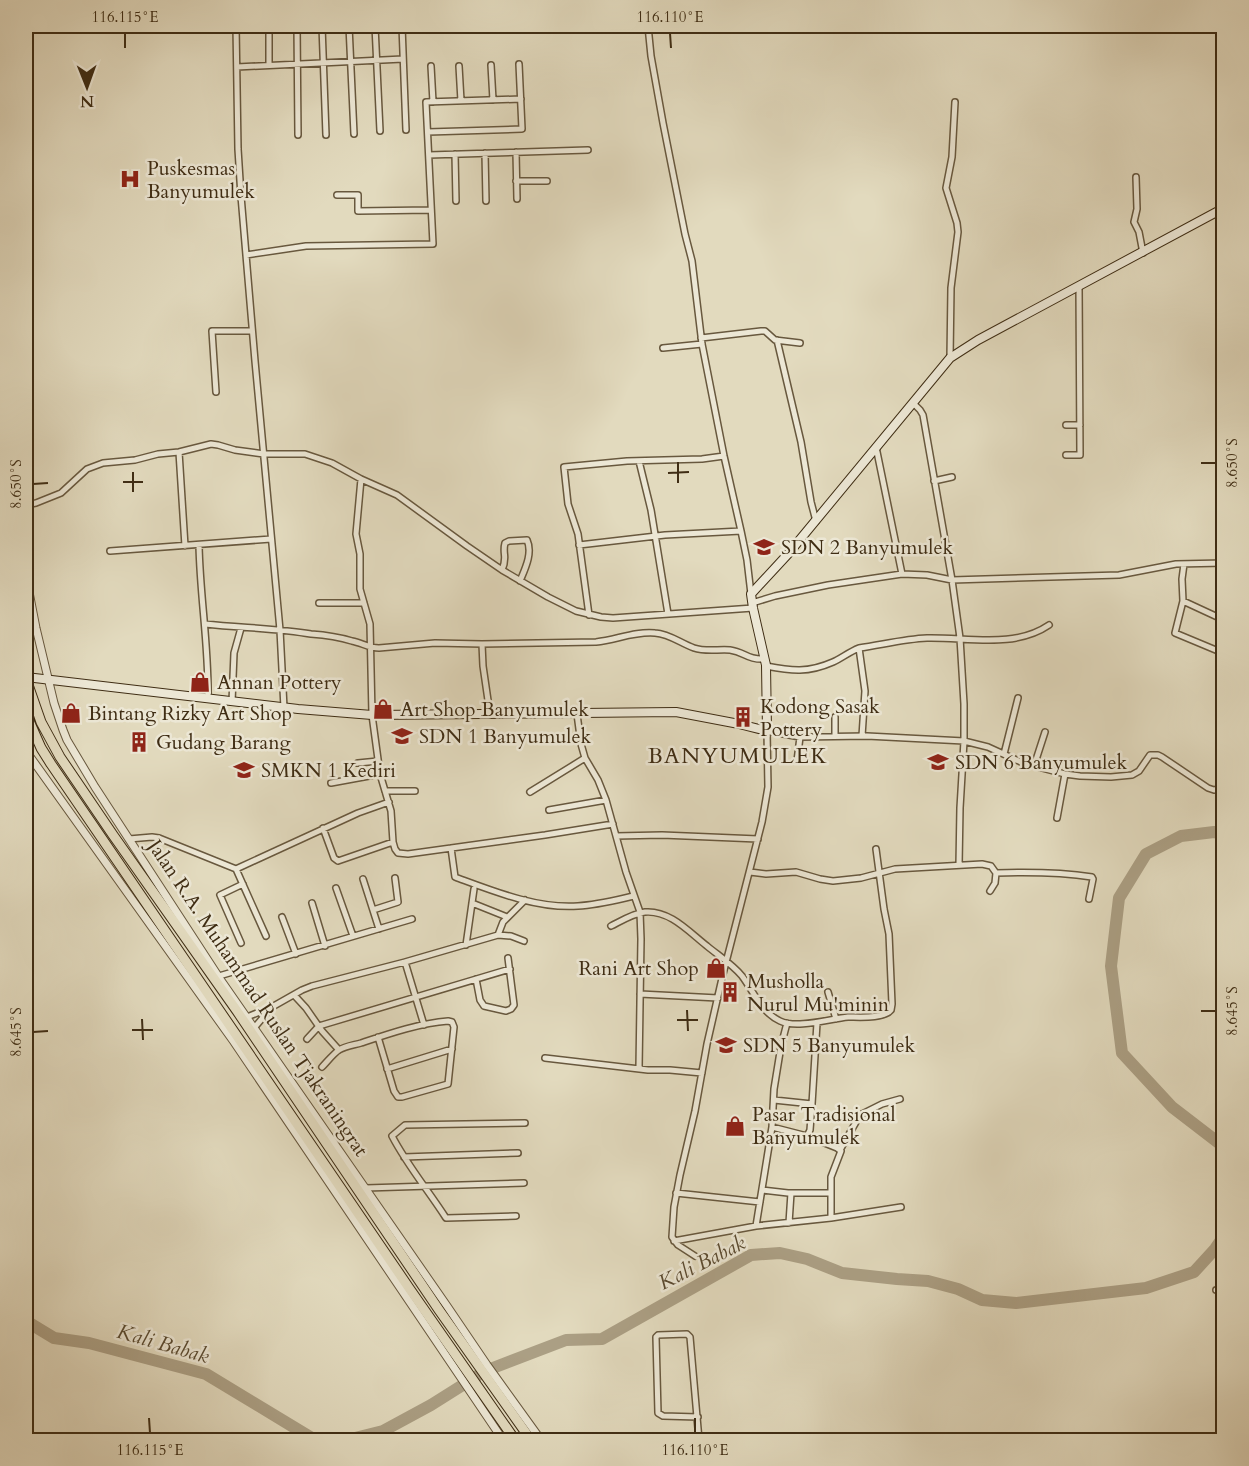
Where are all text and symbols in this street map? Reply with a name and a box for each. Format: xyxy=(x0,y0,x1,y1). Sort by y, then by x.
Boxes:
text: 116.115°E xyxy=(92,7,158,27)
text: 116.110°E xyxy=(637,7,703,27)
north arrow xyxy=(57,57,117,117)
text: N xyxy=(80,90,94,112)
place label: Puskesmas Banyumulek xyxy=(147,155,255,205)
hospital icon: Puskesmas Banyumulek xyxy=(118,167,142,191)
text: 8.650°S xyxy=(1222,438,1242,488)
text: 8.650°S xyxy=(6,459,26,509)
place label: SDN 2 Banyumulek xyxy=(781,534,954,561)
school or university icon: SDN 2 Banyumulek xyxy=(752,535,776,559)
place label: Annan Pottery xyxy=(217,669,342,696)
shop icon: Annan Pottery xyxy=(188,670,212,694)
place label: Kodong Sasak Pottery xyxy=(760,693,880,743)
place label: Art Shop Banyumulek xyxy=(400,696,589,723)
shop icon: Art Shop Banyumulek xyxy=(371,697,395,721)
place label: Bintang Rizky Art Shop xyxy=(88,700,292,727)
shop icon: Bintang Rizky Art Shop xyxy=(59,701,83,725)
building icon: Kodong Sasak Pottery xyxy=(731,705,755,729)
place label: SDN 1 Banyumulek xyxy=(419,723,592,750)
school or university icon: SDN 1 Banyumulek xyxy=(390,724,414,748)
place label: Gudang Barang xyxy=(156,729,292,756)
building icon: Gudang Barang xyxy=(127,730,151,754)
district label: BANYUMULEK xyxy=(648,741,828,771)
place label: SDN 6 Banyumulek xyxy=(955,749,1128,776)
school or university icon: SDN 6 Banyumulek xyxy=(926,750,950,774)
place label: SMKN 1 Kediri xyxy=(261,757,396,784)
school or university icon: SMKN 1 Kediri xyxy=(232,758,256,782)
street label: Jalan R.A. Muhammad Ruslan Tjakraningrat xyxy=(140,832,375,1162)
place label: Rani Art Shop xyxy=(578,955,699,982)
shop icon: Rani Art Shop xyxy=(704,956,728,980)
place label: Musholla Nurul Mu'minin xyxy=(747,968,890,1018)
building icon: Musholla Nurul Mu'minin xyxy=(718,980,742,1004)
text: 8.645°S xyxy=(1222,986,1242,1036)
text: 8.645°S xyxy=(6,1007,26,1057)
place label: SDN 5 Banyumulek xyxy=(743,1032,916,1059)
school or university icon: SDN 5 Banyumulek xyxy=(714,1033,738,1057)
place label: Pasar Tradisional Banyumulek xyxy=(752,1101,896,1151)
shop icon: Pasar Tradisional Banyumulek xyxy=(723,1114,747,1138)
water label: Kali Babak xyxy=(653,1228,751,1297)
water label: Kali Babak xyxy=(114,1317,213,1371)
text: 116.115°E xyxy=(117,1440,183,1460)
text: 116.110°E xyxy=(662,1440,728,1460)

